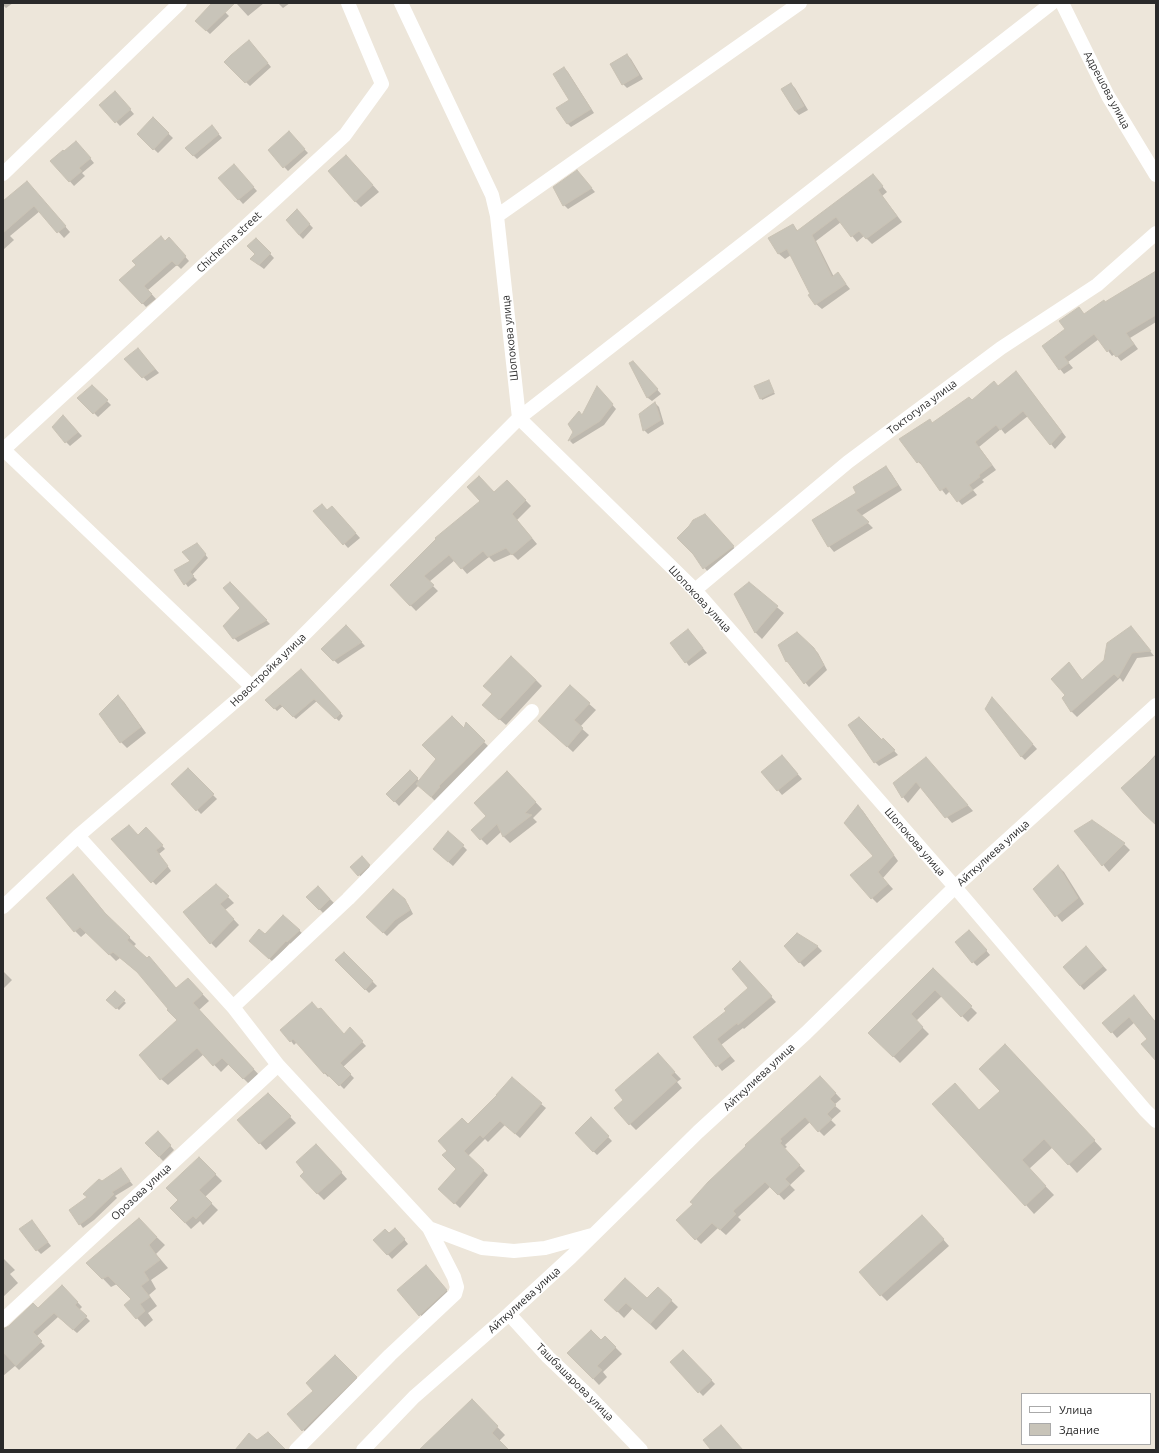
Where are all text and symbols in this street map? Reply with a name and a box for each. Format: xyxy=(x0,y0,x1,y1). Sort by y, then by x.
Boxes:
street label: Адрешова улица xyxy=(1081,49,1133,131)
street label: Chicherina street xyxy=(194,208,264,276)
street label: Шопокова улица xyxy=(499,294,521,382)
street label: Токтогула улица xyxy=(885,377,959,437)
street label: Шопокова улица xyxy=(666,563,734,635)
street label: Новостройка улица xyxy=(227,630,309,710)
street label: Шопокова улица xyxy=(882,805,948,879)
street label: Айткулиева улица xyxy=(954,817,1032,889)
street label: Айткулиева улица xyxy=(721,1041,797,1113)
street label: Орозова улица xyxy=(108,1161,174,1223)
street label: Айткулиева улица xyxy=(485,1264,563,1336)
street label: Ташбашарова улица xyxy=(534,1341,616,1423)
legend xyxy=(1021,1393,1151,1445)
text: Улица xyxy=(1059,1403,1092,1416)
text: Здание xyxy=(1059,1423,1100,1436)

